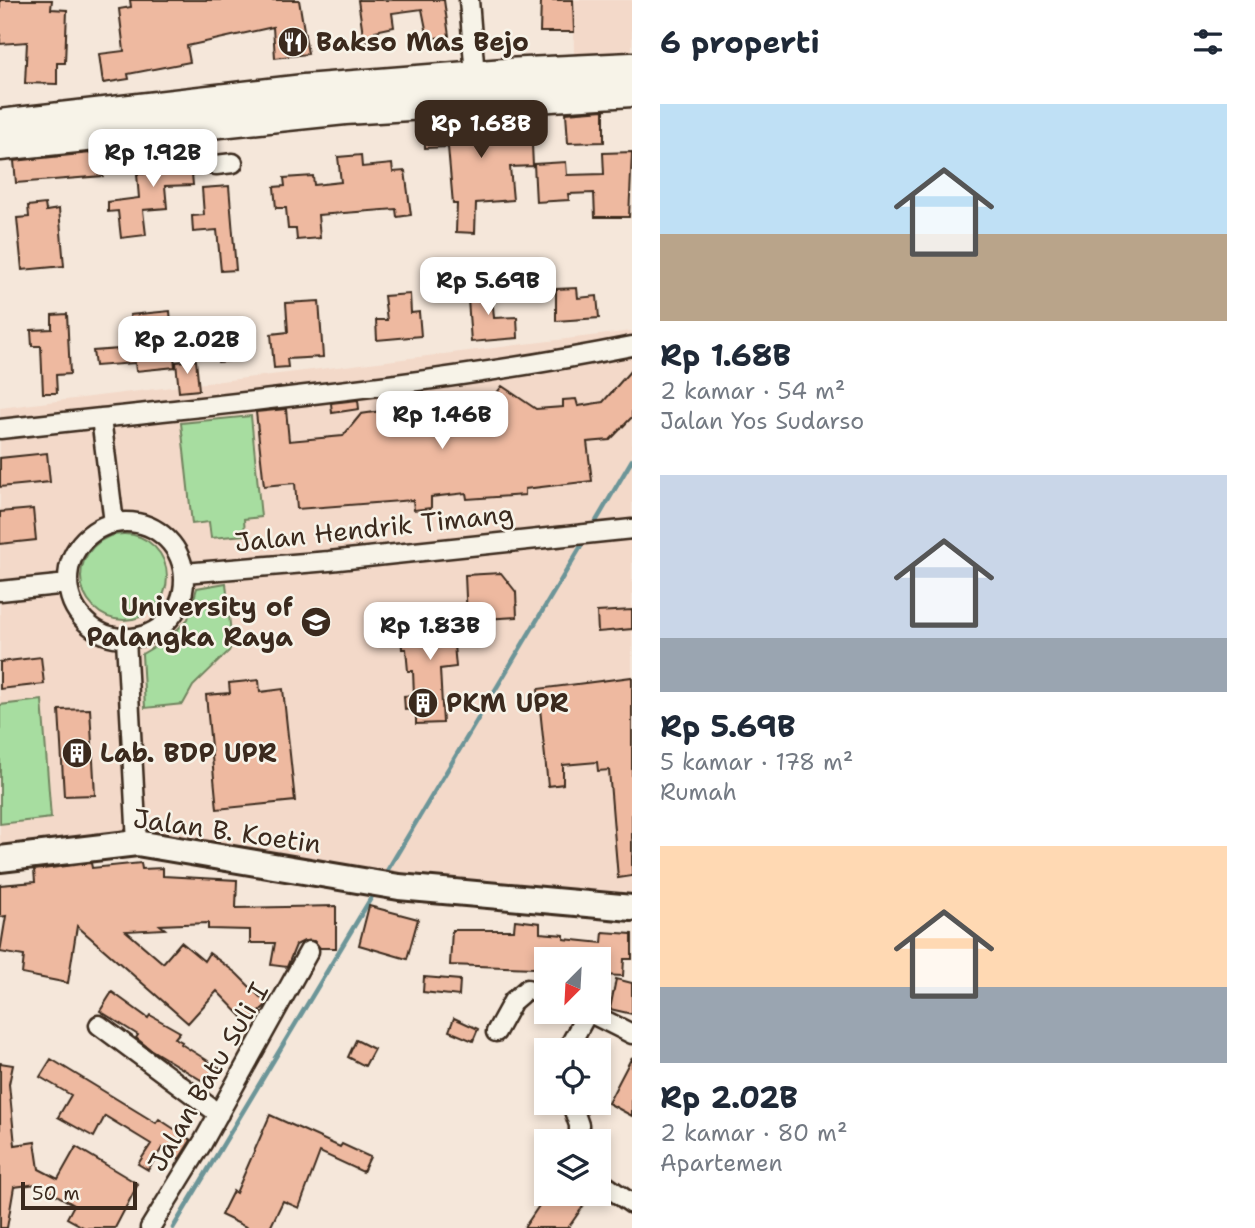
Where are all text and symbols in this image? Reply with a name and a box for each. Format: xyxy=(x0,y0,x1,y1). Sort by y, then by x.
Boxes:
text: 6 properti xyxy=(660,22,820,63)
icon: filters xyxy=(1189,23,1227,61)
place label: Bakso Mas Bejo xyxy=(316,24,529,59)
restaurant icon: Bakso Mas Bejo xyxy=(276,25,310,59)
pin: Rp 1.68B xyxy=(409,100,553,160)
text: Rp 1.68B xyxy=(431,108,531,138)
pin: Rp 1.92B xyxy=(81,130,225,189)
text: Rp 1.92B xyxy=(104,137,202,167)
icon: home xyxy=(881,149,1007,275)
pin: Rp 5.69B xyxy=(416,258,560,317)
text: Rp 5.69B xyxy=(436,265,540,295)
pin: Rp 2.02B xyxy=(115,316,259,376)
text: Rp 2.02B xyxy=(134,324,240,354)
text: Rp 1.68B xyxy=(660,335,791,376)
text: 2 kamar · 54 m² xyxy=(660,376,845,406)
pin: Rp 1.46B xyxy=(370,392,514,451)
text: Rp 1.46B xyxy=(392,399,492,429)
text: Jalan Yos Sudarso xyxy=(660,406,864,436)
street label: Jalan Hendrik Timang xyxy=(233,495,515,560)
icon: home xyxy=(881,520,1007,646)
place label: University of Palangka Raya xyxy=(86,589,294,654)
pin: Rp 1.83B xyxy=(358,602,502,662)
school or university icon: University of Palangka Raya xyxy=(299,605,333,639)
text: Rp 1.83B xyxy=(380,610,480,640)
place label: PKM UPR xyxy=(446,685,569,720)
building icon: PKM UPR xyxy=(406,686,440,720)
text: Rp 5.69B xyxy=(660,706,796,747)
place label: Lab. BDP UPR xyxy=(100,735,277,770)
building icon: Lab. BDP UPR xyxy=(60,736,94,770)
text: 5 kamar · 178 m² xyxy=(660,747,853,777)
text: Rumah xyxy=(660,777,737,807)
street label: Jalan B. Koetin xyxy=(131,800,323,861)
icon: home xyxy=(881,891,1007,1017)
north arrow xyxy=(534,947,611,1024)
map controls xyxy=(534,947,611,1206)
street label: Jalan Batu Suli I xyxy=(139,976,276,1178)
button: locate xyxy=(534,1038,611,1115)
text: Rp 2.02B xyxy=(660,1077,798,1118)
text: 2 kamar · 80 m² xyxy=(660,1118,847,1148)
button: layers xyxy=(534,1129,611,1206)
text: Apartemen xyxy=(660,1148,783,1178)
scale bar xyxy=(21,1179,136,1211)
text: 50 m xyxy=(32,1181,80,1206)

